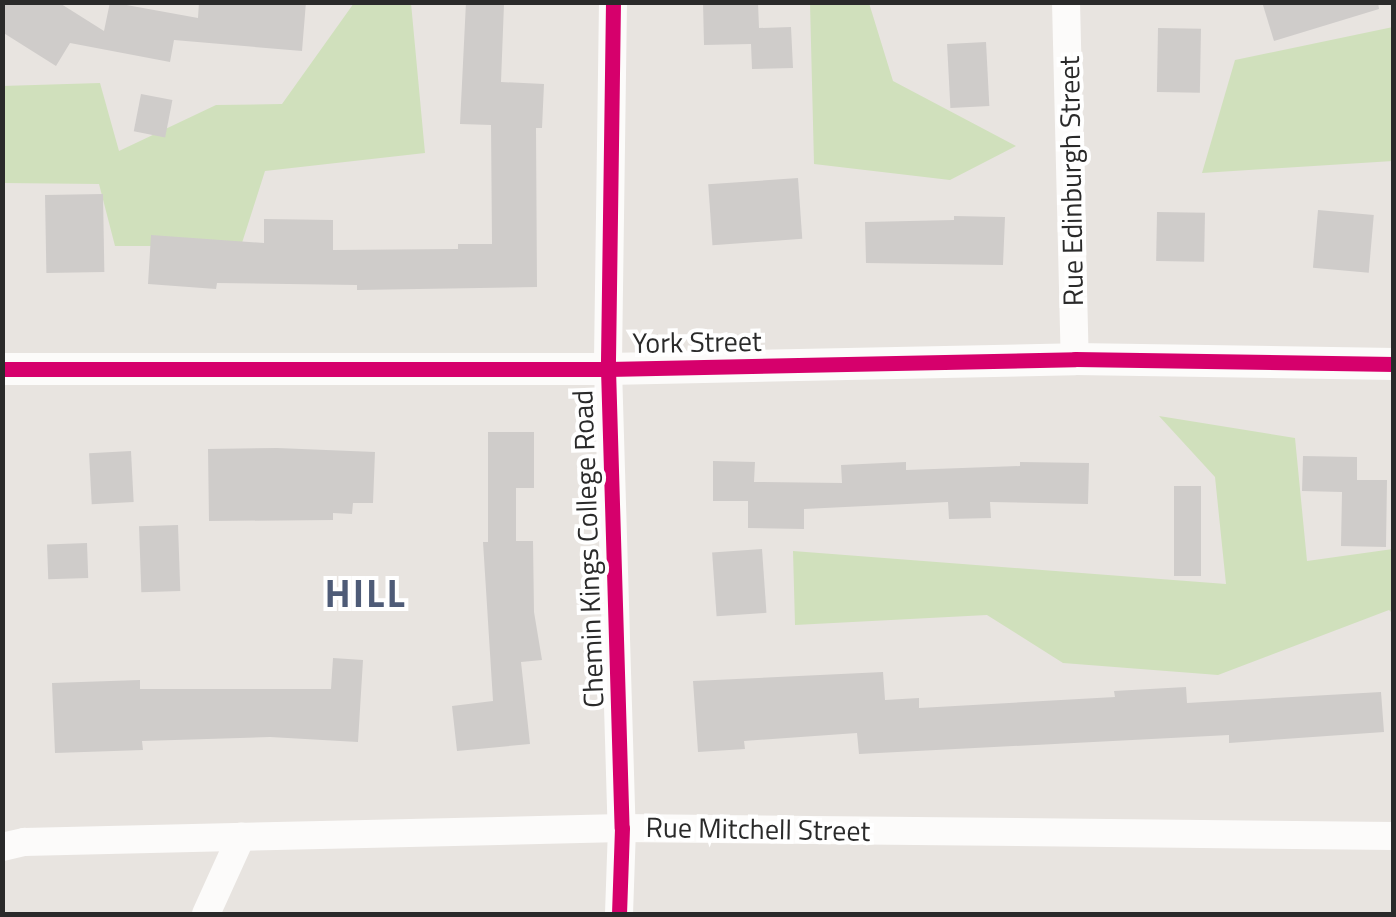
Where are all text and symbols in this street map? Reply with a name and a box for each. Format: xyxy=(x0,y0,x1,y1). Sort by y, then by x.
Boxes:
street label: Rue Edinburgh Street xyxy=(1052,56,1090,306)
street label: York Street xyxy=(632,324,762,360)
street label: Chemin Kings College Road xyxy=(566,390,610,708)
district label: HILL xyxy=(325,571,407,617)
street label: Rue Mitchell Street xyxy=(645,810,871,848)

